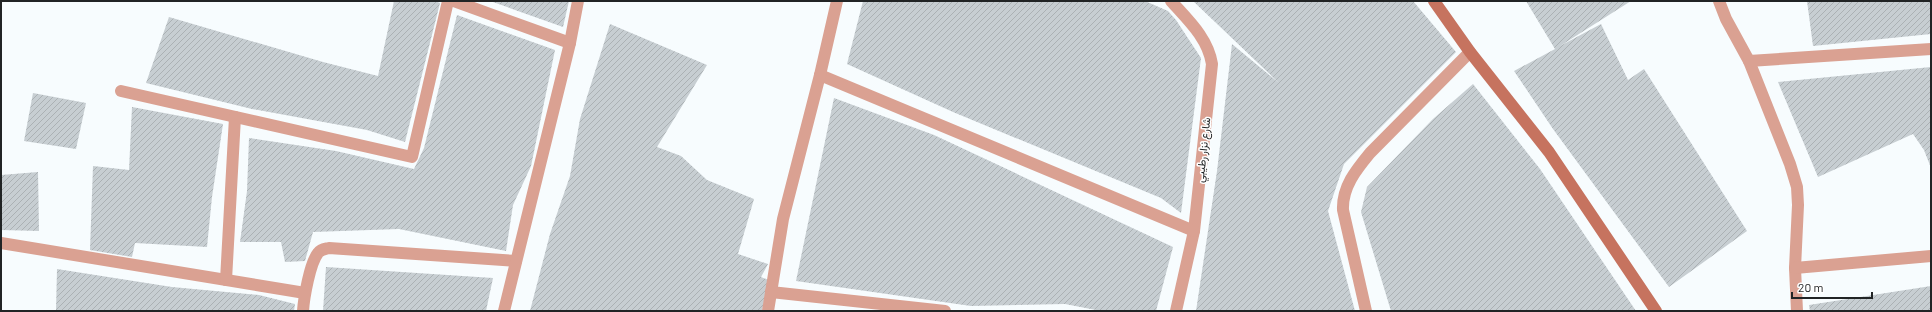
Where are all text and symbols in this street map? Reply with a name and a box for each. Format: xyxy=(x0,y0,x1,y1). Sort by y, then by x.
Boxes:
street label: شارع نزار رطيبي xyxy=(1193,116,1216,184)
scale bar xyxy=(1792,274,1872,300)
text: 20 m xyxy=(1798,280,1824,294)

